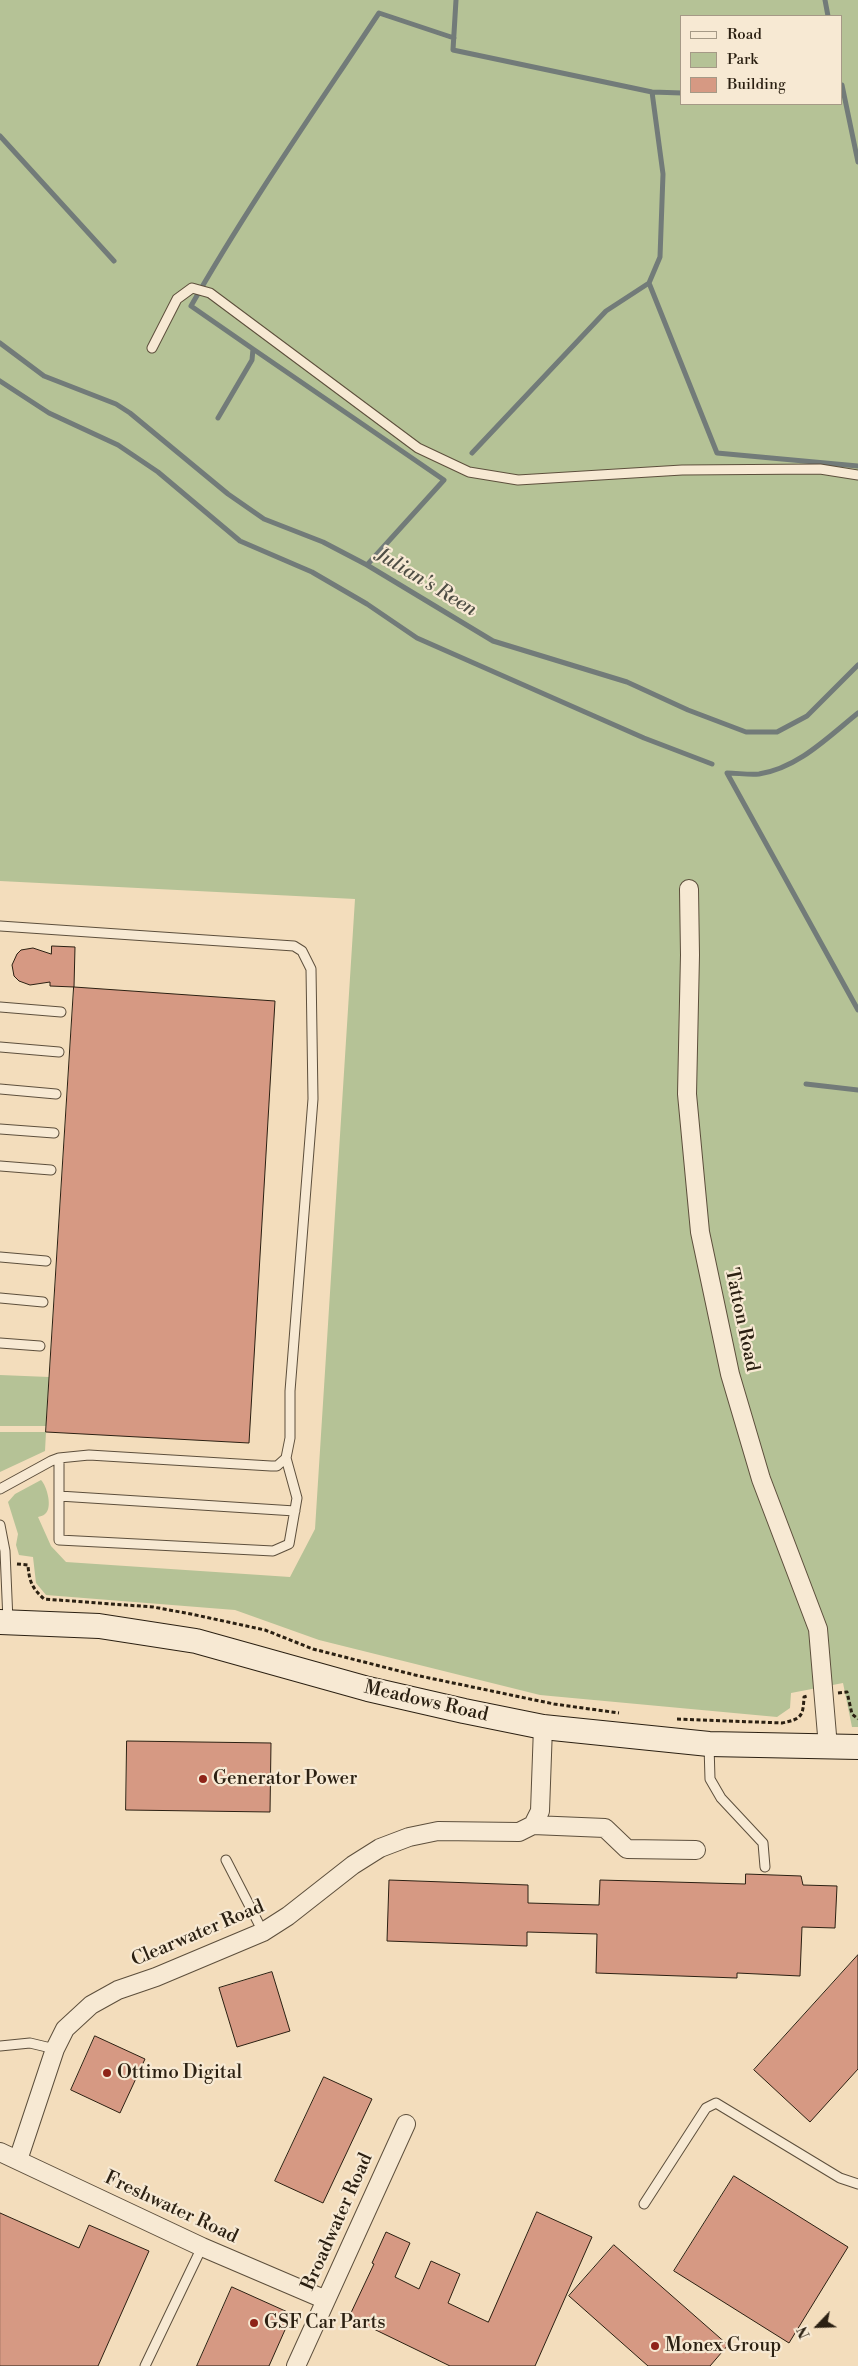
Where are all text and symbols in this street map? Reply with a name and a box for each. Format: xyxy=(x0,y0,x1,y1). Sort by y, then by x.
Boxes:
legend xyxy=(680,15,843,105)
text: Road xyxy=(727,25,762,44)
text: Park xyxy=(727,50,758,69)
text: Building xyxy=(727,75,786,94)
water label: Julian's Reen xyxy=(371,544,481,622)
street label: Tatton Road xyxy=(719,1266,763,1374)
street label: Meadows Road xyxy=(362,1677,490,1727)
place label: Generator Power xyxy=(213,1768,357,1790)
marker: Generator Power xyxy=(197,1773,209,1785)
street label: Clearwater Road xyxy=(128,1896,268,1972)
place label: Ottimo Digital xyxy=(117,2062,242,2084)
marker: Ottimo Digital xyxy=(101,2067,113,2079)
street label: Broadwater Road xyxy=(298,2150,378,2294)
street label: Freshwater Road xyxy=(101,2167,241,2249)
north arrow xyxy=(793,2301,843,2351)
place label: GSF Car Parts xyxy=(264,2312,386,2334)
marker: GSF Car Parts xyxy=(248,2317,260,2329)
text: N xyxy=(794,2323,815,2341)
place label: Monex Group xyxy=(665,2335,781,2357)
marker: Monex Group xyxy=(649,2340,661,2352)

